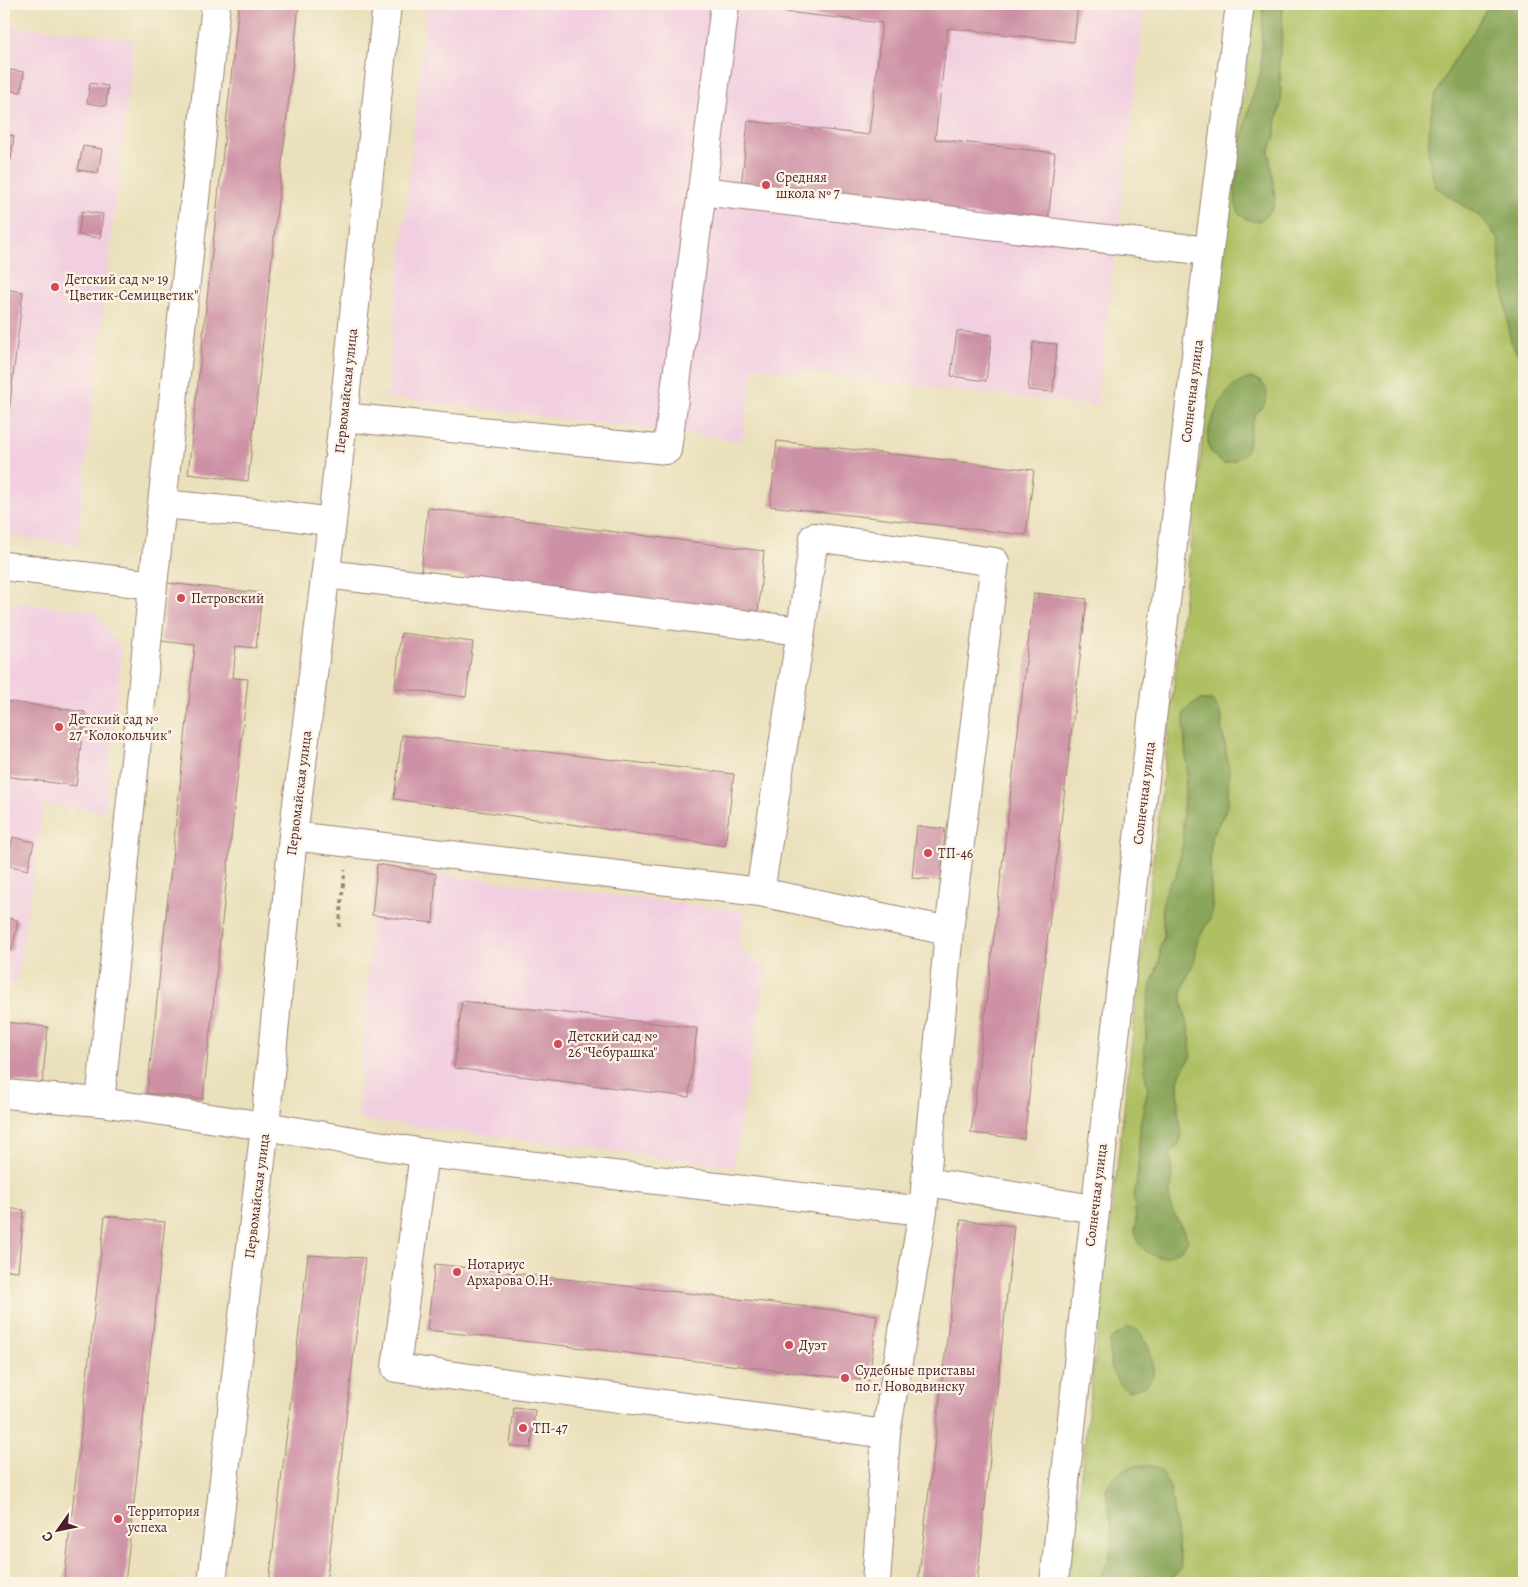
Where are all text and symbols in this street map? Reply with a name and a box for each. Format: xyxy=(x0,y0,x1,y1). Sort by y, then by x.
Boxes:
place label: Средняя школа № 7 xyxy=(776,168,840,203)
marker: Средняя школа № 7 xyxy=(760,179,772,191)
place label: Детский сад № 19 "Цветик-Семицветик" xyxy=(65,270,198,305)
marker: Детский сад № 19 "Цветик-Семицветик" xyxy=(49,281,61,293)
street label: Первомайская улица xyxy=(330,327,362,455)
street label: Солнечная улица xyxy=(1176,338,1208,444)
place label: Петровский xyxy=(191,589,264,608)
marker: Петровский xyxy=(175,592,187,604)
place label: Детский сад № 27 "Колокольчик" xyxy=(69,710,172,745)
marker: Детский сад № 27 "Колокольчик" xyxy=(53,721,65,733)
street label: Первомайская улица xyxy=(282,729,316,857)
street label: Солнечная улица xyxy=(1128,740,1160,846)
place label: ТП-46 xyxy=(938,844,973,863)
marker: ТП-46 xyxy=(922,847,934,859)
place label: Детский сад № 26 "Чебурашка" xyxy=(568,1027,658,1062)
marker: Детский сад № 26 "Чебурашка" xyxy=(552,1038,564,1050)
street label: Первомайская улица xyxy=(240,1132,274,1260)
street label: Солнечная улица xyxy=(1080,1142,1112,1248)
place label: Нотариус Архарова О.Н. xyxy=(466,1255,553,1290)
marker: Нотариус Архарова О.Н. xyxy=(451,1266,463,1278)
place label: Дуэт xyxy=(799,1336,827,1355)
marker: Дуэт xyxy=(783,1339,795,1351)
place label: Судебные приставы по г. Новодвинску xyxy=(855,1361,975,1396)
marker: Судебные приставы по г. Новодвинску xyxy=(839,1372,851,1384)
place label: ТП-47 xyxy=(533,1419,568,1438)
marker: ТП-47 xyxy=(517,1422,529,1434)
place label: Территория успеха xyxy=(127,1502,200,1537)
north arrow xyxy=(32,1504,82,1554)
marker: Территория успеха xyxy=(112,1513,124,1525)
text: С xyxy=(37,1528,58,1546)

